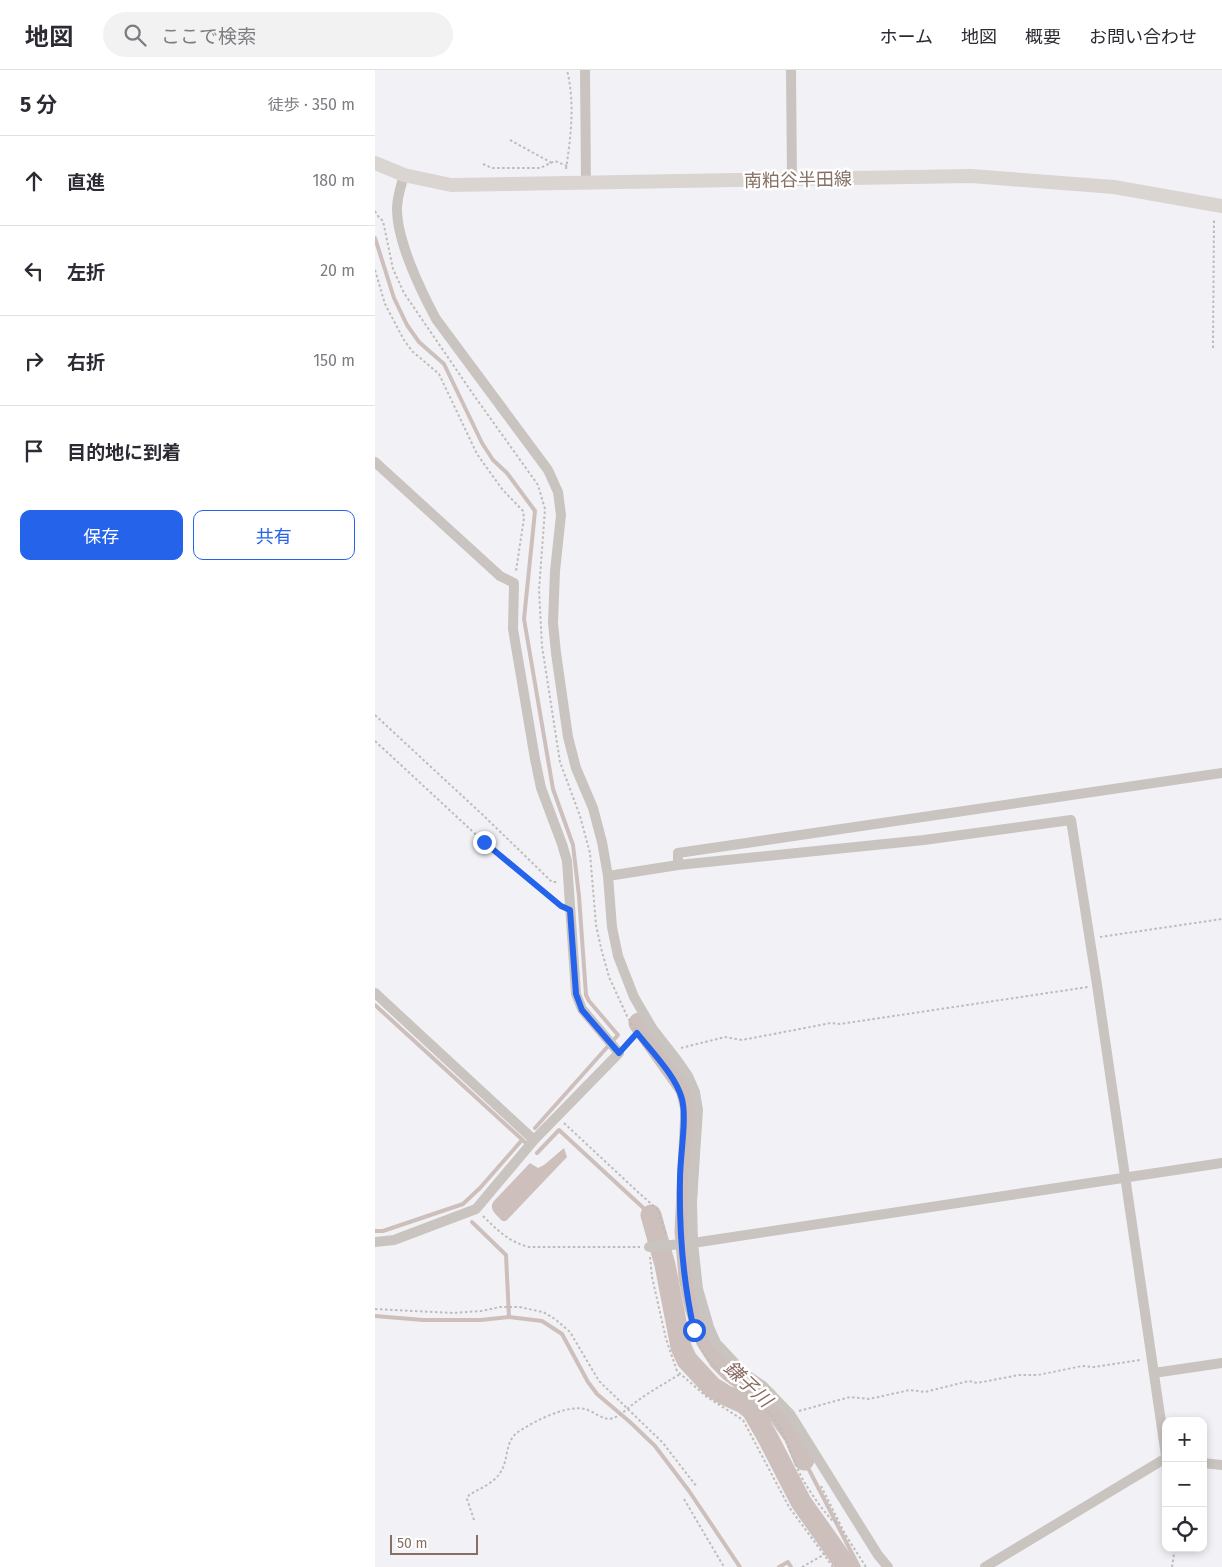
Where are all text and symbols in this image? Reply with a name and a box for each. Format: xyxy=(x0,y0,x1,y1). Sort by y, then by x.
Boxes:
search box xyxy=(103,12,453,57)
icon: search xyxy=(121,21,149,49)
text: 地図 xyxy=(25,23,73,51)
text: ここで検索 xyxy=(161,25,256,48)
text: ホーム xyxy=(880,26,933,48)
text: 地図 xyxy=(961,26,997,48)
text: 概要 xyxy=(1025,26,1061,48)
text: お問い合わせ xyxy=(1089,26,1197,48)
text: 5 分 xyxy=(20,92,57,118)
text: 徒歩 · 350 m xyxy=(268,95,355,114)
icon: ahead xyxy=(20,167,48,195)
street label: 南粕谷半田線 xyxy=(744,168,852,192)
text: 直進 xyxy=(67,171,105,194)
text: 180 m xyxy=(312,171,355,190)
icon: left xyxy=(20,257,48,285)
text: 左折 xyxy=(67,261,105,284)
text: 20 m xyxy=(320,261,355,280)
icon: right xyxy=(20,347,48,375)
text: 右折 xyxy=(67,351,105,374)
text: 150 m xyxy=(313,351,355,370)
icon: arrive xyxy=(20,437,48,465)
text: 目的地に到着 xyxy=(67,441,181,464)
button: 保存 xyxy=(20,510,183,560)
button: 共有 xyxy=(193,510,355,560)
route end xyxy=(473,831,496,854)
route start xyxy=(683,1319,706,1342)
water label: 鎌子川 xyxy=(719,1356,778,1413)
map controls xyxy=(1162,1417,1207,1552)
button: + xyxy=(1162,1417,1207,1462)
button: − xyxy=(1162,1462,1207,1507)
button: locate xyxy=(1162,1507,1207,1552)
scale bar xyxy=(390,1532,477,1555)
text: 50 m xyxy=(397,1535,428,1552)

